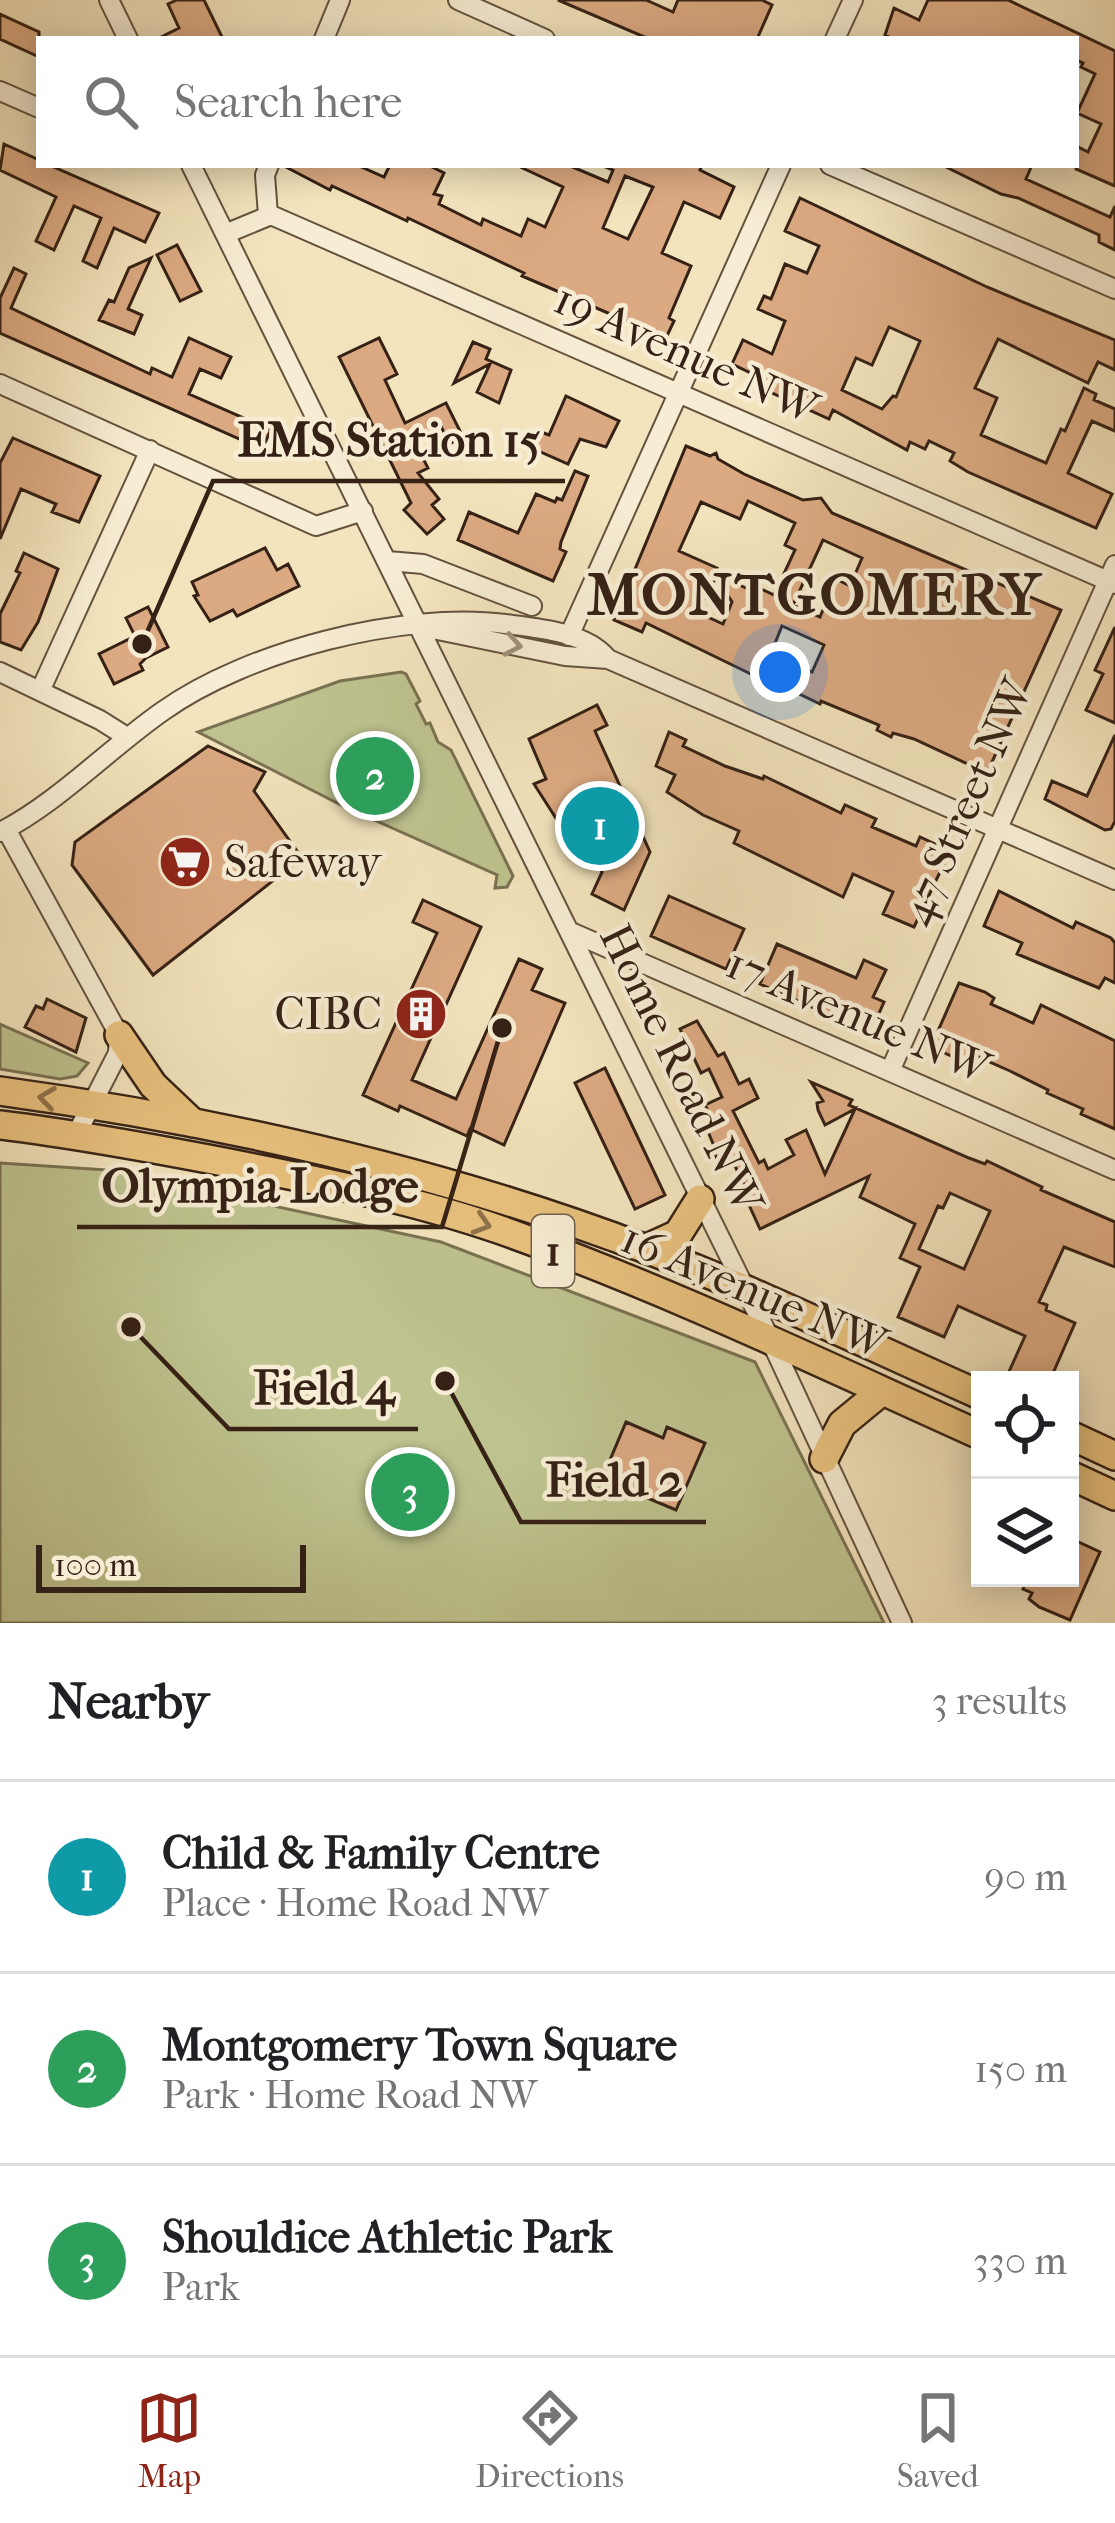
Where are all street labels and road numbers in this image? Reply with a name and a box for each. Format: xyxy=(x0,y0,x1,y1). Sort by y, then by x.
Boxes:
street label: 19 Avenue NW xyxy=(546,272,828,436)
street label: 47 Street NW xyxy=(889,669,1046,933)
street label: Home Road NW xyxy=(588,916,775,1224)
street label: 17 Avenue NW xyxy=(719,937,999,1096)
street label: 16 Avenue NW xyxy=(613,1211,896,1371)
road number: 1 xyxy=(532,1215,574,1287)

